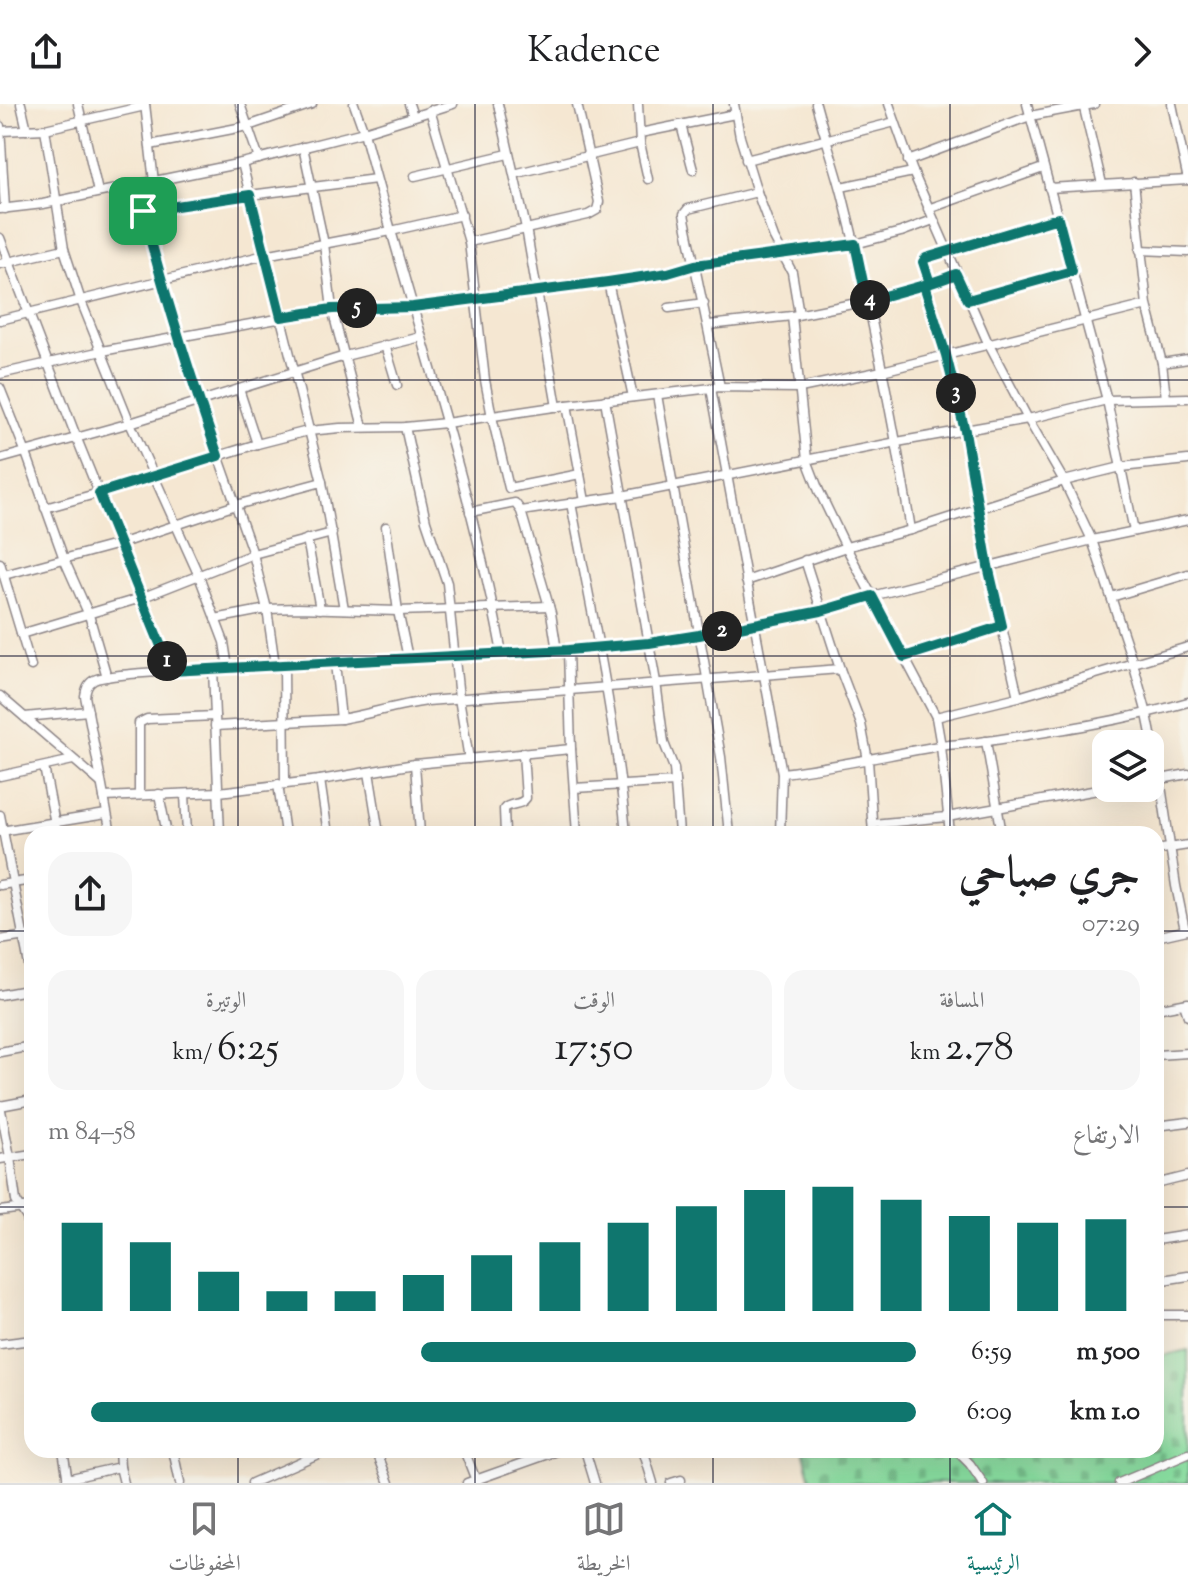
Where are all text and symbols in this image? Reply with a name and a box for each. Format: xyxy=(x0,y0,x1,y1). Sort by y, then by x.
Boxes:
text: Kadence xyxy=(528,26,660,78)
icon: share xyxy=(24,30,68,74)
icon: forward xyxy=(1120,30,1164,74)
pin xyxy=(109,177,177,245)
icon: arrive xyxy=(121,189,165,233)
pin: 4 xyxy=(850,280,890,320)
text: 4 xyxy=(864,284,876,316)
pin: 5 xyxy=(337,288,377,328)
text: 5 xyxy=(353,292,361,324)
pin: 3 xyxy=(936,373,976,413)
text: 3 xyxy=(952,377,960,409)
pin: 2 xyxy=(702,611,742,651)
text: 2 xyxy=(717,615,727,647)
pin: 1 xyxy=(147,641,187,681)
text: 1 xyxy=(163,645,171,677)
map controls xyxy=(1092,730,1164,802)
button: layers xyxy=(1092,730,1164,802)
text: جري صباحي xyxy=(959,844,1140,907)
button: share xyxy=(48,852,132,936)
text: 07:29 xyxy=(1082,906,1140,943)
text: الوتيرة xyxy=(206,986,246,1018)
text: الوقت xyxy=(573,986,615,1018)
text: المسافة xyxy=(940,986,984,1018)
text: 6:25 xyxy=(217,1021,279,1078)
text: 17:50 xyxy=(555,1021,633,1078)
text: 2.78 xyxy=(945,1021,1014,1078)
text: /km xyxy=(173,1038,217,1070)
text: km xyxy=(910,1038,945,1070)
text: 58–84 m xyxy=(48,1114,136,1151)
text: الارتفاع xyxy=(1073,1118,1140,1155)
text: 6:59 xyxy=(971,1334,1012,1371)
text: 500 m xyxy=(1077,1334,1140,1371)
text: 6:09 xyxy=(966,1394,1012,1431)
text: 1.0 km xyxy=(1070,1394,1140,1431)
tab: المحفوظات xyxy=(168,1497,241,1584)
tab: الخريطة xyxy=(577,1497,631,1584)
tab: الرئيسية xyxy=(967,1497,1020,1584)

